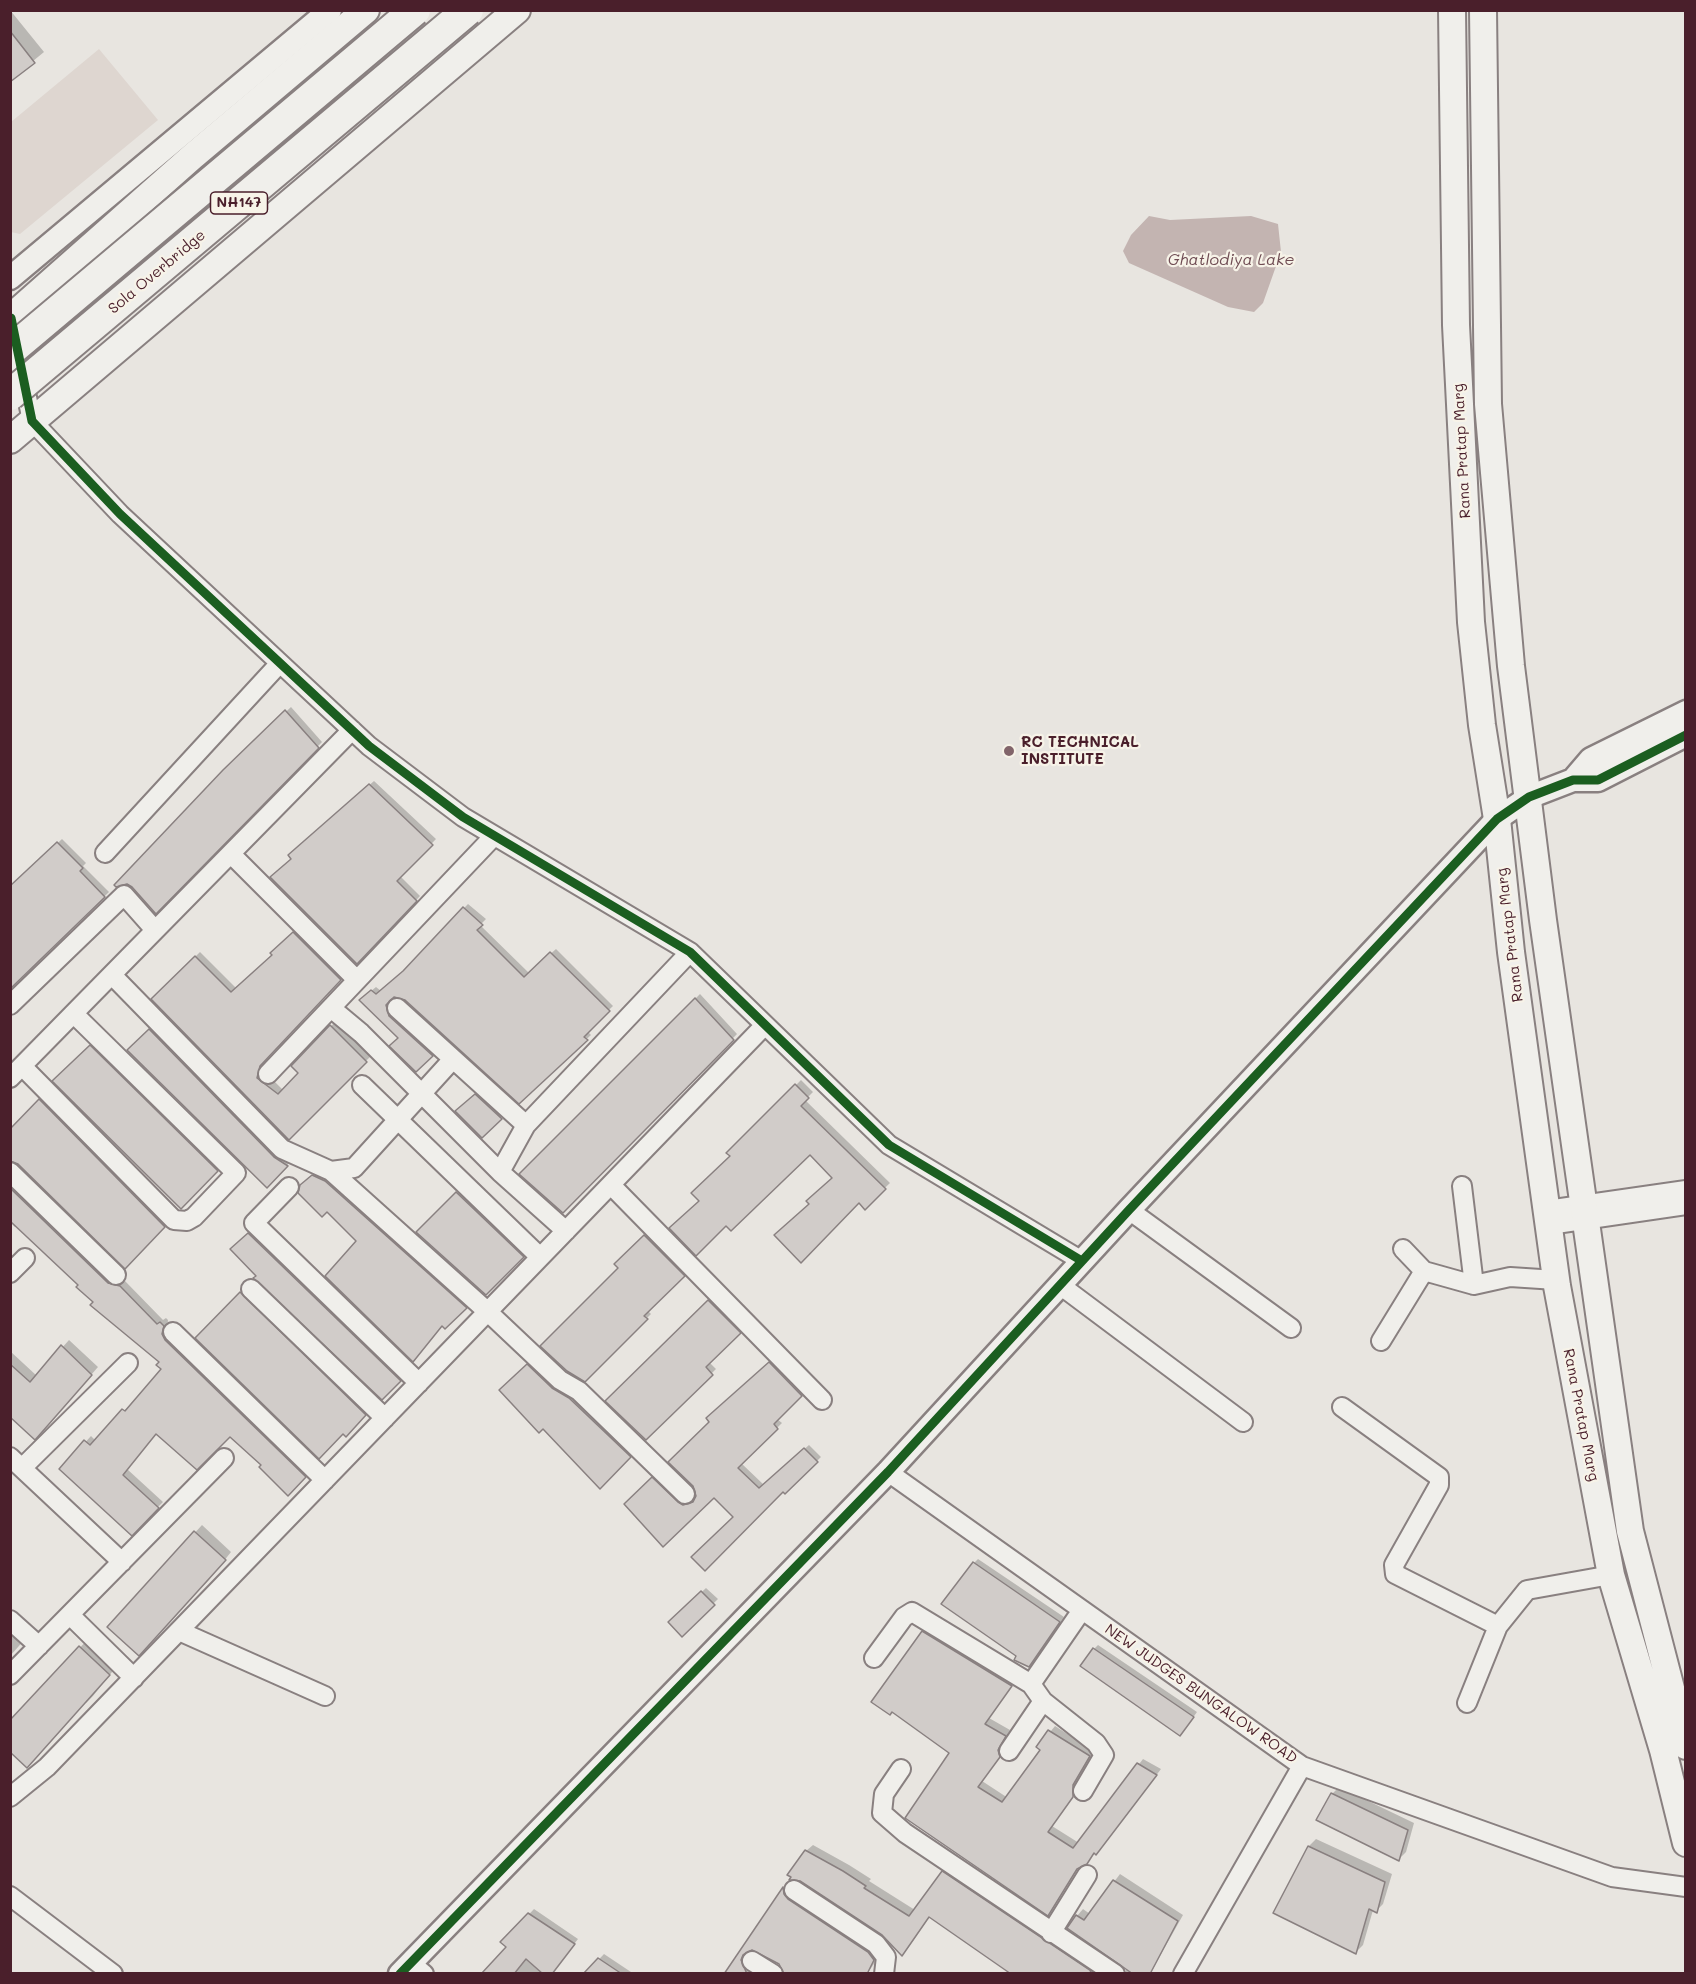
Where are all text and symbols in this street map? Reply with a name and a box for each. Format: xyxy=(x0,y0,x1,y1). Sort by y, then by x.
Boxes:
road number: NH147 xyxy=(210,192,268,214)
street label: Sola Overbridge xyxy=(105,226,209,318)
water label: Ghatlodiya Lake xyxy=(1168,250,1294,270)
street label: Rana Pratap Marg xyxy=(1449,383,1475,519)
place label: RC TECHNICAL INSTITUTE xyxy=(1021,733,1139,768)
marker: RC TECHNICAL INSTITUTE xyxy=(1002,744,1016,758)
street label: Rana Pratap Marg xyxy=(1493,867,1527,1003)
street label: Rana Pratap Marg xyxy=(1559,1347,1603,1483)
street label: NEW JUDGES BUNGALOW ROAD xyxy=(1101,1620,1301,1768)

